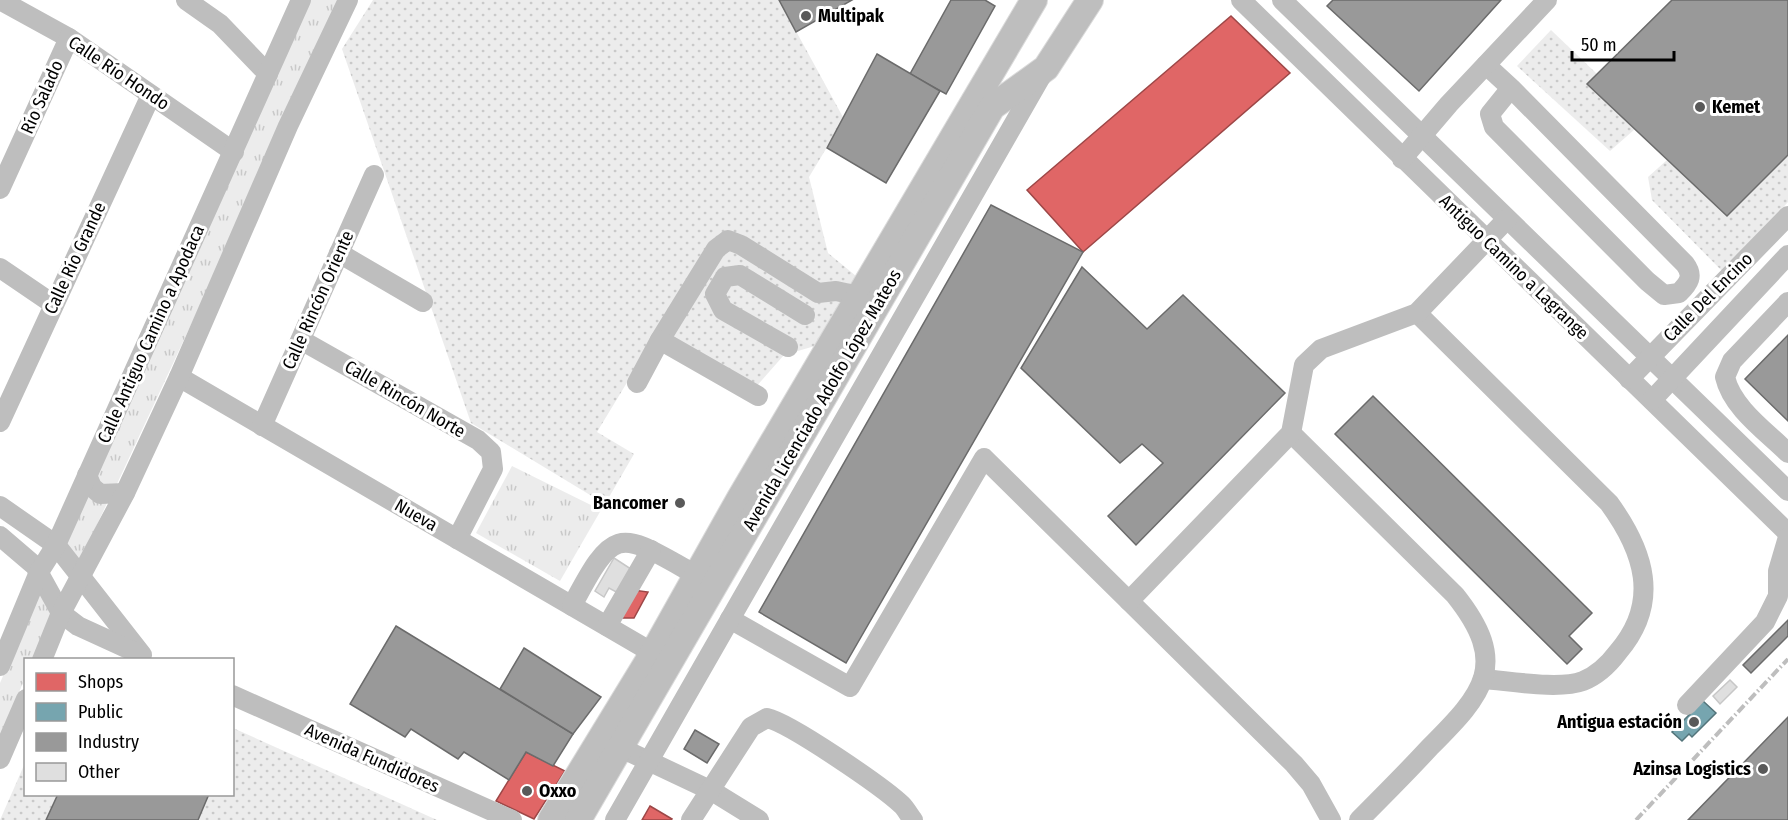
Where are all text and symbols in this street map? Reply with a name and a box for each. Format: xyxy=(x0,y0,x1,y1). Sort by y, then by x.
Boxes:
place label: Multipak xyxy=(818,5,885,27)
marker: Multipak xyxy=(799,9,813,23)
scale bar xyxy=(1572,24,1674,62)
street label: Calle Río Hondo xyxy=(64,31,174,115)
text: 50 m xyxy=(1581,34,1617,56)
street label: Río Salado xyxy=(16,57,68,137)
place label: Kemet xyxy=(1712,96,1761,118)
marker: Kemet xyxy=(1693,100,1707,114)
street label: Antiguo Camino a Lagrange xyxy=(1435,190,1593,344)
street label: Calle Río Grande xyxy=(39,198,111,318)
street label: Calle Antiguo Camino a Apodaca xyxy=(93,221,209,447)
street label: Calle Rincón Oriente xyxy=(278,227,359,373)
street label: Calle Del Encino xyxy=(1659,248,1757,346)
street label: Avenida Licenciado Adolfo López Mateos xyxy=(738,265,906,535)
street label: Calle Rincón Norte xyxy=(341,356,469,443)
place label: Bancomer xyxy=(593,492,668,514)
street label: Nueva xyxy=(391,494,441,536)
marker: Bancomer xyxy=(673,496,687,510)
legend xyxy=(24,658,234,796)
text: Shops xyxy=(78,671,123,693)
text: Public xyxy=(78,701,123,723)
place label: Antigua estación xyxy=(1556,711,1682,733)
marker: Antigua estación xyxy=(1687,715,1701,729)
street label: Avenida Fundidores xyxy=(301,719,443,798)
text: Industry xyxy=(78,731,139,753)
place label: Azinsa Logistics xyxy=(1632,758,1751,780)
text: Other xyxy=(78,761,121,783)
marker: Azinsa Logistics xyxy=(1756,762,1770,776)
place label: Oxxo xyxy=(539,780,577,802)
marker: Oxxo xyxy=(520,784,534,798)

